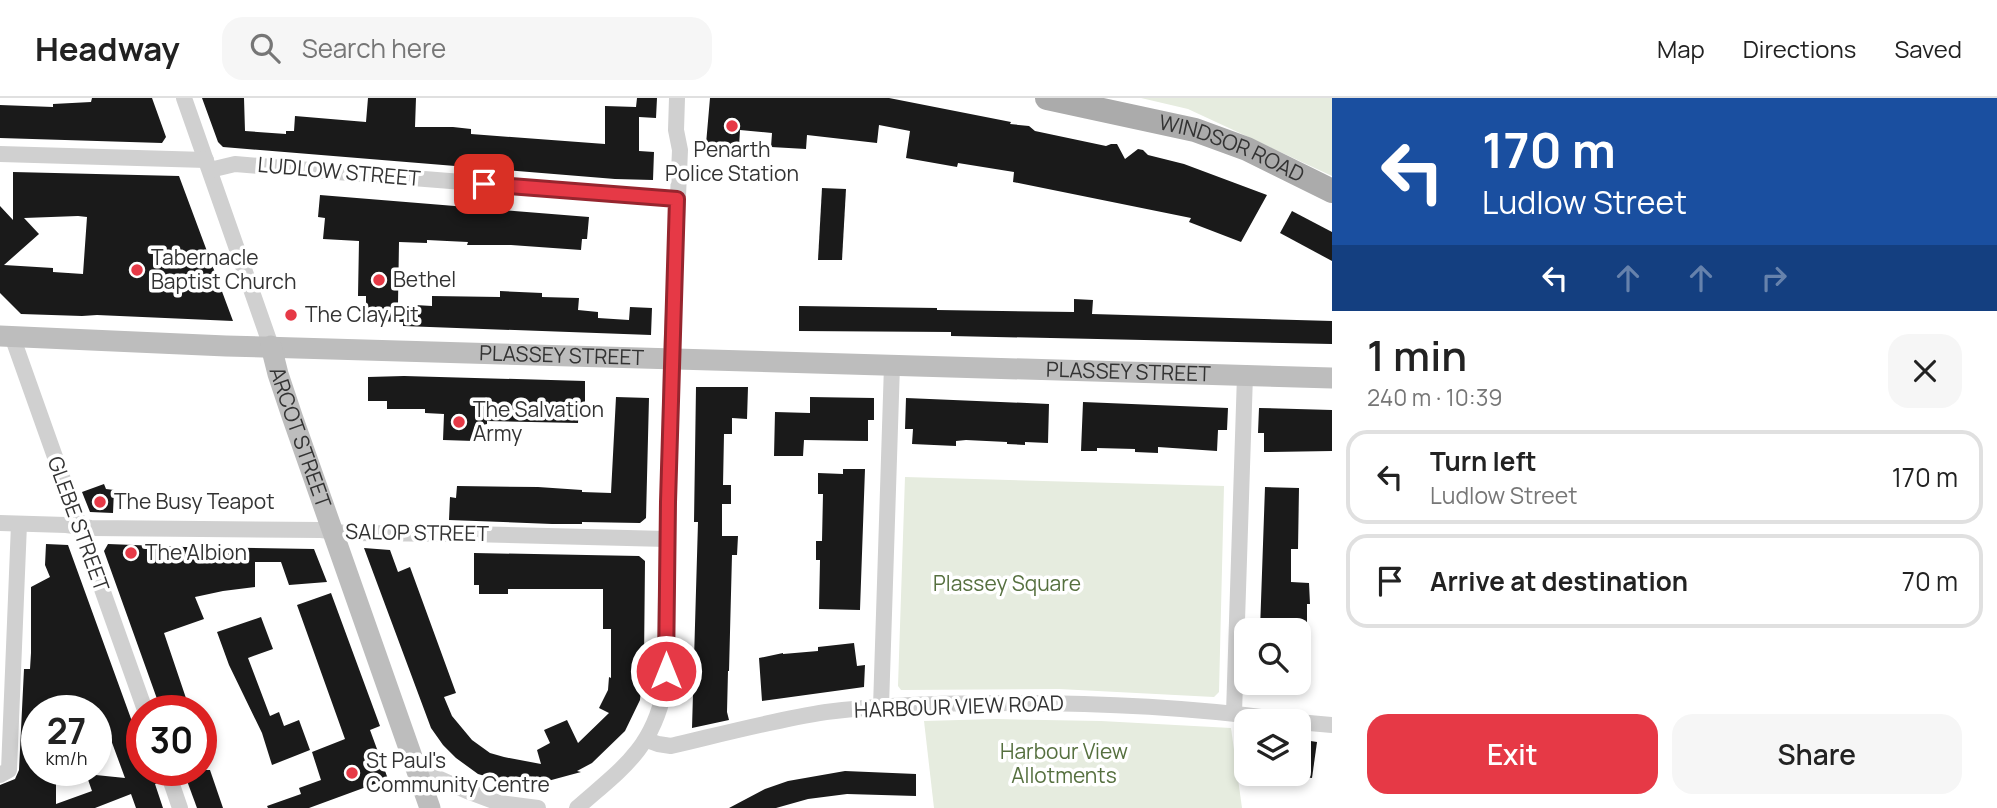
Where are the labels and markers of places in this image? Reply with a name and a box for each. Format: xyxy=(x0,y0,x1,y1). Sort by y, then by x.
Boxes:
marker: Penarth Police Station xyxy=(724,118,740,134)
place label: Penarth Police Station xyxy=(665,135,799,187)
pin xyxy=(454,154,514,214)
place label: Tabernacle Baptist Church xyxy=(151,243,296,295)
marker: Tabernacle Baptist Church xyxy=(129,262,145,278)
place label: Bethel xyxy=(393,265,456,293)
marker: Bethel xyxy=(371,272,387,288)
place label: The Clay Pit xyxy=(305,300,419,328)
marker: The Clay Pit xyxy=(283,307,299,323)
place label: The Salvation Army xyxy=(473,395,604,447)
marker: The Salvation Army xyxy=(451,414,467,430)
place label: The Busy Teapot xyxy=(114,487,275,515)
marker: The Busy Teapot xyxy=(92,494,108,510)
place label: The Albion xyxy=(145,538,247,566)
marker: The Albion xyxy=(123,545,139,561)
place label: St Paul's Community Centre xyxy=(366,746,550,798)
marker: St Paul's Community Centre xyxy=(344,765,360,781)

